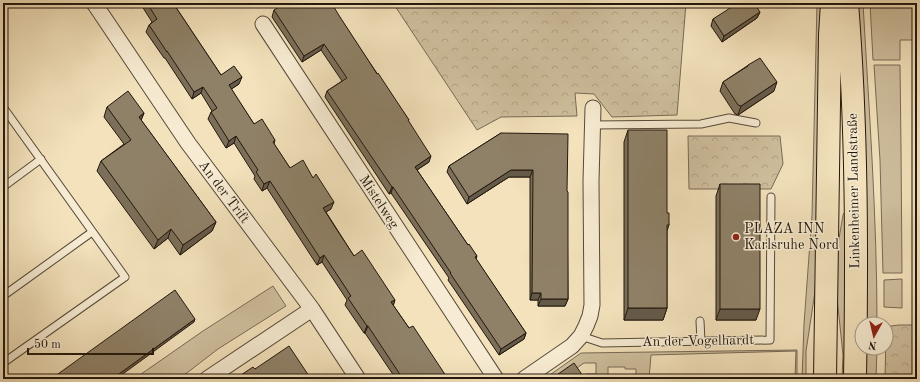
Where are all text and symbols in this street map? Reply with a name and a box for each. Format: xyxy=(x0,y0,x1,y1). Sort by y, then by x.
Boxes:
street label: Linkenheimer Landstraße xyxy=(846,113,862,269)
street label: An der Trift xyxy=(196,158,252,226)
street label: Mistelweg xyxy=(357,173,402,232)
place label: PLAZA INN Karlsruhe Nord xyxy=(744,222,839,252)
marker: PLAZA INN Karlsruhe Nord xyxy=(731,232,741,242)
north arrow xyxy=(854,316,894,356)
scale bar xyxy=(28,330,153,356)
street label: An der Vogelhardt xyxy=(642,333,754,349)
text: 50 m xyxy=(34,338,61,351)
text: N xyxy=(867,338,878,350)

